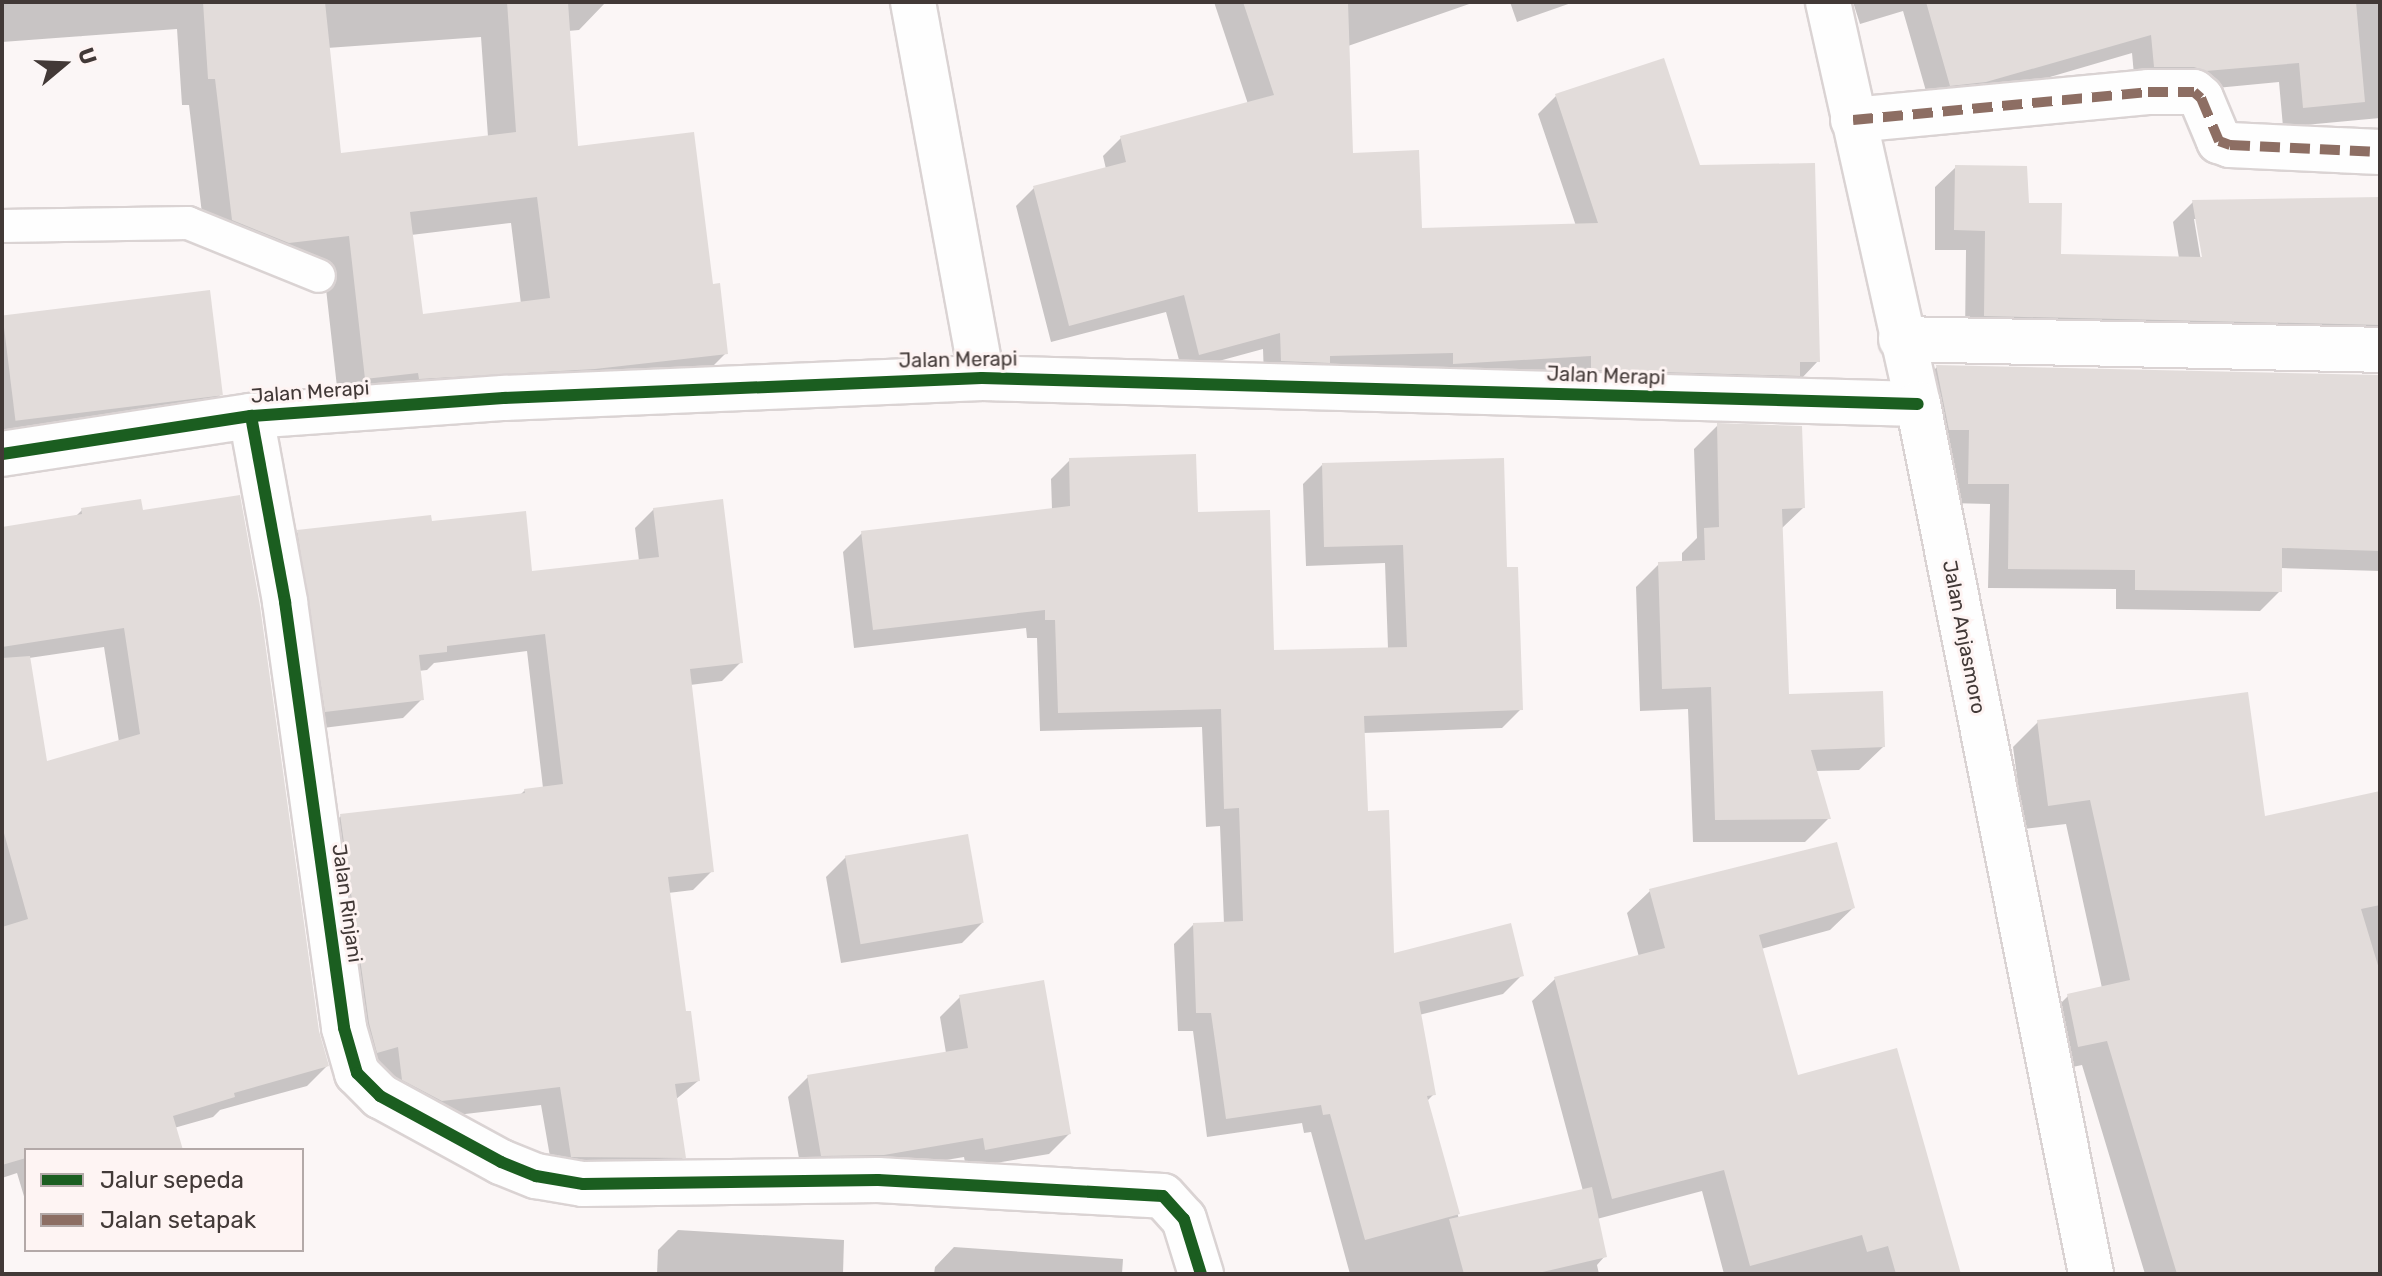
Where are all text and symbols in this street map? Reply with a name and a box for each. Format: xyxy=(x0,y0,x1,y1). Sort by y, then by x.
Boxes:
north arrow xyxy=(24,24,104,104)
text: U xyxy=(72,44,103,68)
street label: Jalan Merapi xyxy=(898,347,1018,373)
street label: Jalan Merapi xyxy=(1546,362,1666,390)
street label: Jalan Merapi xyxy=(250,376,370,408)
street label: Jalan Anjasmoro xyxy=(1937,558,1991,716)
street label: Jalan Rinjani xyxy=(327,842,367,964)
legend xyxy=(24,1148,304,1252)
text: Jalur sepeda xyxy=(100,1166,244,1194)
text: Jalan setapak xyxy=(100,1206,256,1234)

